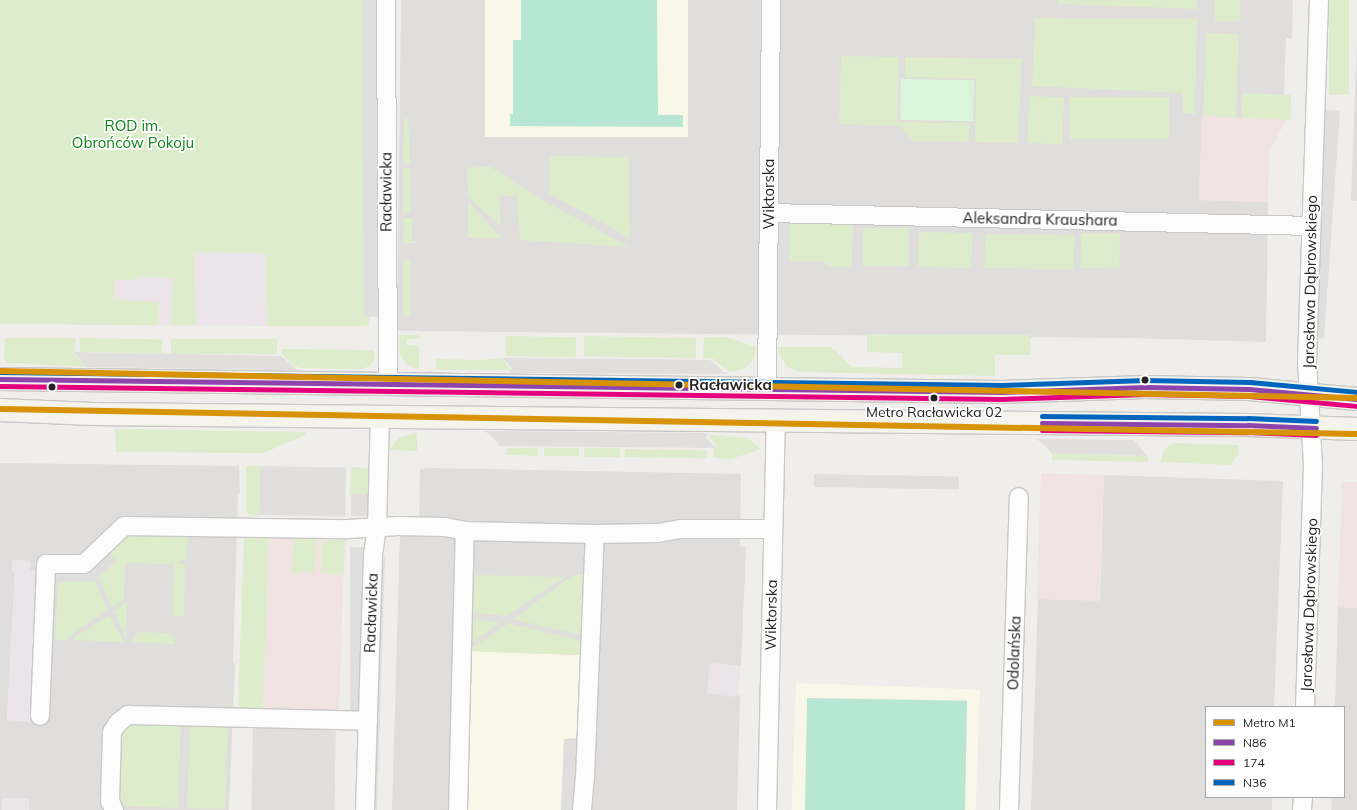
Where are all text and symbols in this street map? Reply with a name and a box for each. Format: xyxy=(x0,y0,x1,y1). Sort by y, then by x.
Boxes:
park label: ROD im. Obrońców Pokoju xyxy=(72,116,194,151)
street label: Racławicka xyxy=(377,152,395,232)
street label: Wiktorska xyxy=(760,159,778,229)
street label: Jarosława Dąbrowskiego xyxy=(1299,195,1321,369)
street label: Aleksandra Kraushara xyxy=(962,209,1118,229)
unlabelled marker xyxy=(1140,375,1150,385)
place label: Racławicka xyxy=(689,376,772,394)
marker: Racławicka xyxy=(672,378,686,392)
unlabelled marker xyxy=(47,382,57,392)
marker: Metro Racławicka 02 xyxy=(929,393,939,403)
place label: Metro Racławicka 02 xyxy=(866,404,1002,420)
street label: Jarosława Dąbrowskiego xyxy=(1297,518,1321,692)
street label: Racławicka xyxy=(361,573,381,653)
street label: Wiktorska xyxy=(761,579,781,651)
street label: Odolańska xyxy=(1004,615,1024,691)
legend xyxy=(1205,706,1345,798)
text: Metro M1 xyxy=(1243,715,1296,730)
text: N86 xyxy=(1243,735,1266,750)
text: 174 xyxy=(1243,755,1265,770)
text: N36 xyxy=(1243,775,1266,790)

